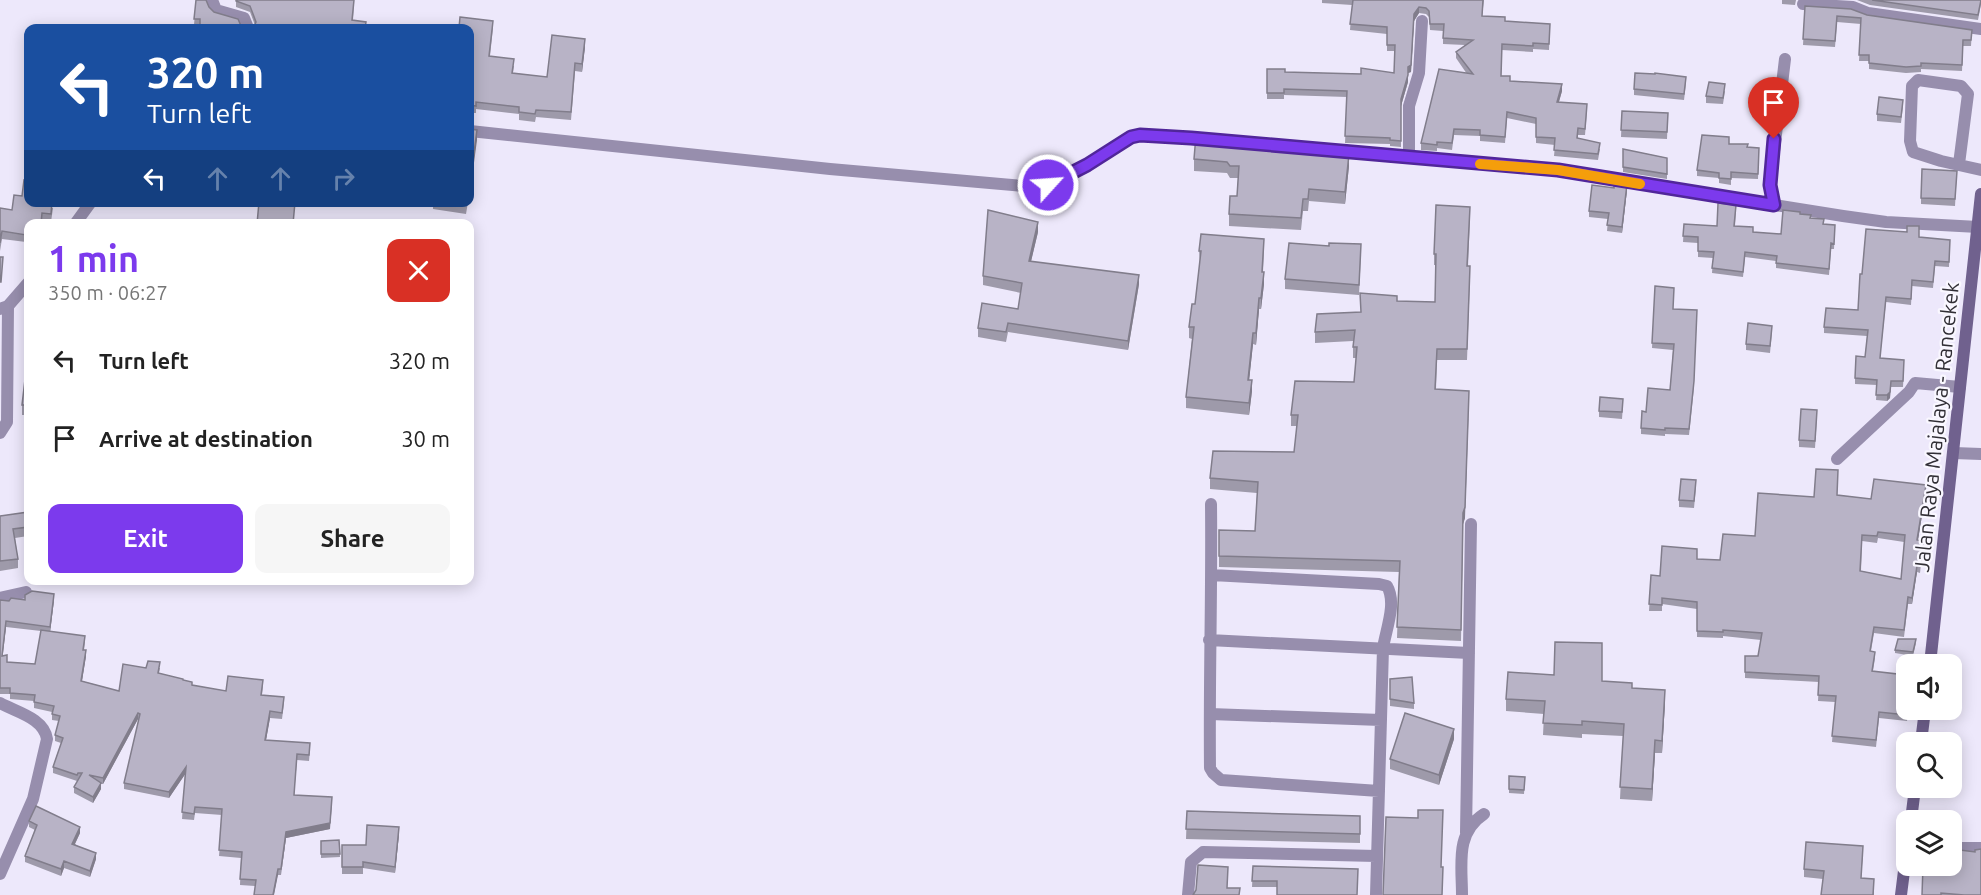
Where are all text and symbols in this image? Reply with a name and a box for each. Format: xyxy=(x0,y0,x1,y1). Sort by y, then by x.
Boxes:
icon: left xyxy=(48,48,126,126)
text: 320 m xyxy=(147,49,264,96)
pin xyxy=(1748,77,1799,139)
icon: arrive xyxy=(1757,86,1790,119)
text: Turn left xyxy=(147,98,251,128)
position arrow xyxy=(1016,153,1080,217)
icon: left xyxy=(138,162,171,195)
icon: ahead xyxy=(201,162,234,195)
icon: ahead xyxy=(264,162,297,195)
icon: right xyxy=(327,162,360,195)
text: 1 min xyxy=(48,238,139,279)
button: close xyxy=(387,239,450,302)
text: 350 m · 06:27 xyxy=(48,281,168,304)
street label: Jalan Raya Majalaya - Rancekek xyxy=(1909,281,1963,573)
icon: left xyxy=(48,344,81,377)
text: Turn left xyxy=(99,348,189,373)
text: 320 m xyxy=(389,348,450,373)
icon: arrive xyxy=(48,422,81,455)
text: Arrive at destination xyxy=(99,426,313,451)
text: 30 m xyxy=(401,426,450,451)
button: Exit xyxy=(48,504,243,573)
button: Share xyxy=(255,504,450,573)
map controls xyxy=(1896,654,1962,876)
button: sound xyxy=(1896,654,1962,720)
button: search xyxy=(1896,732,1962,798)
button: layers xyxy=(1896,810,1962,876)

